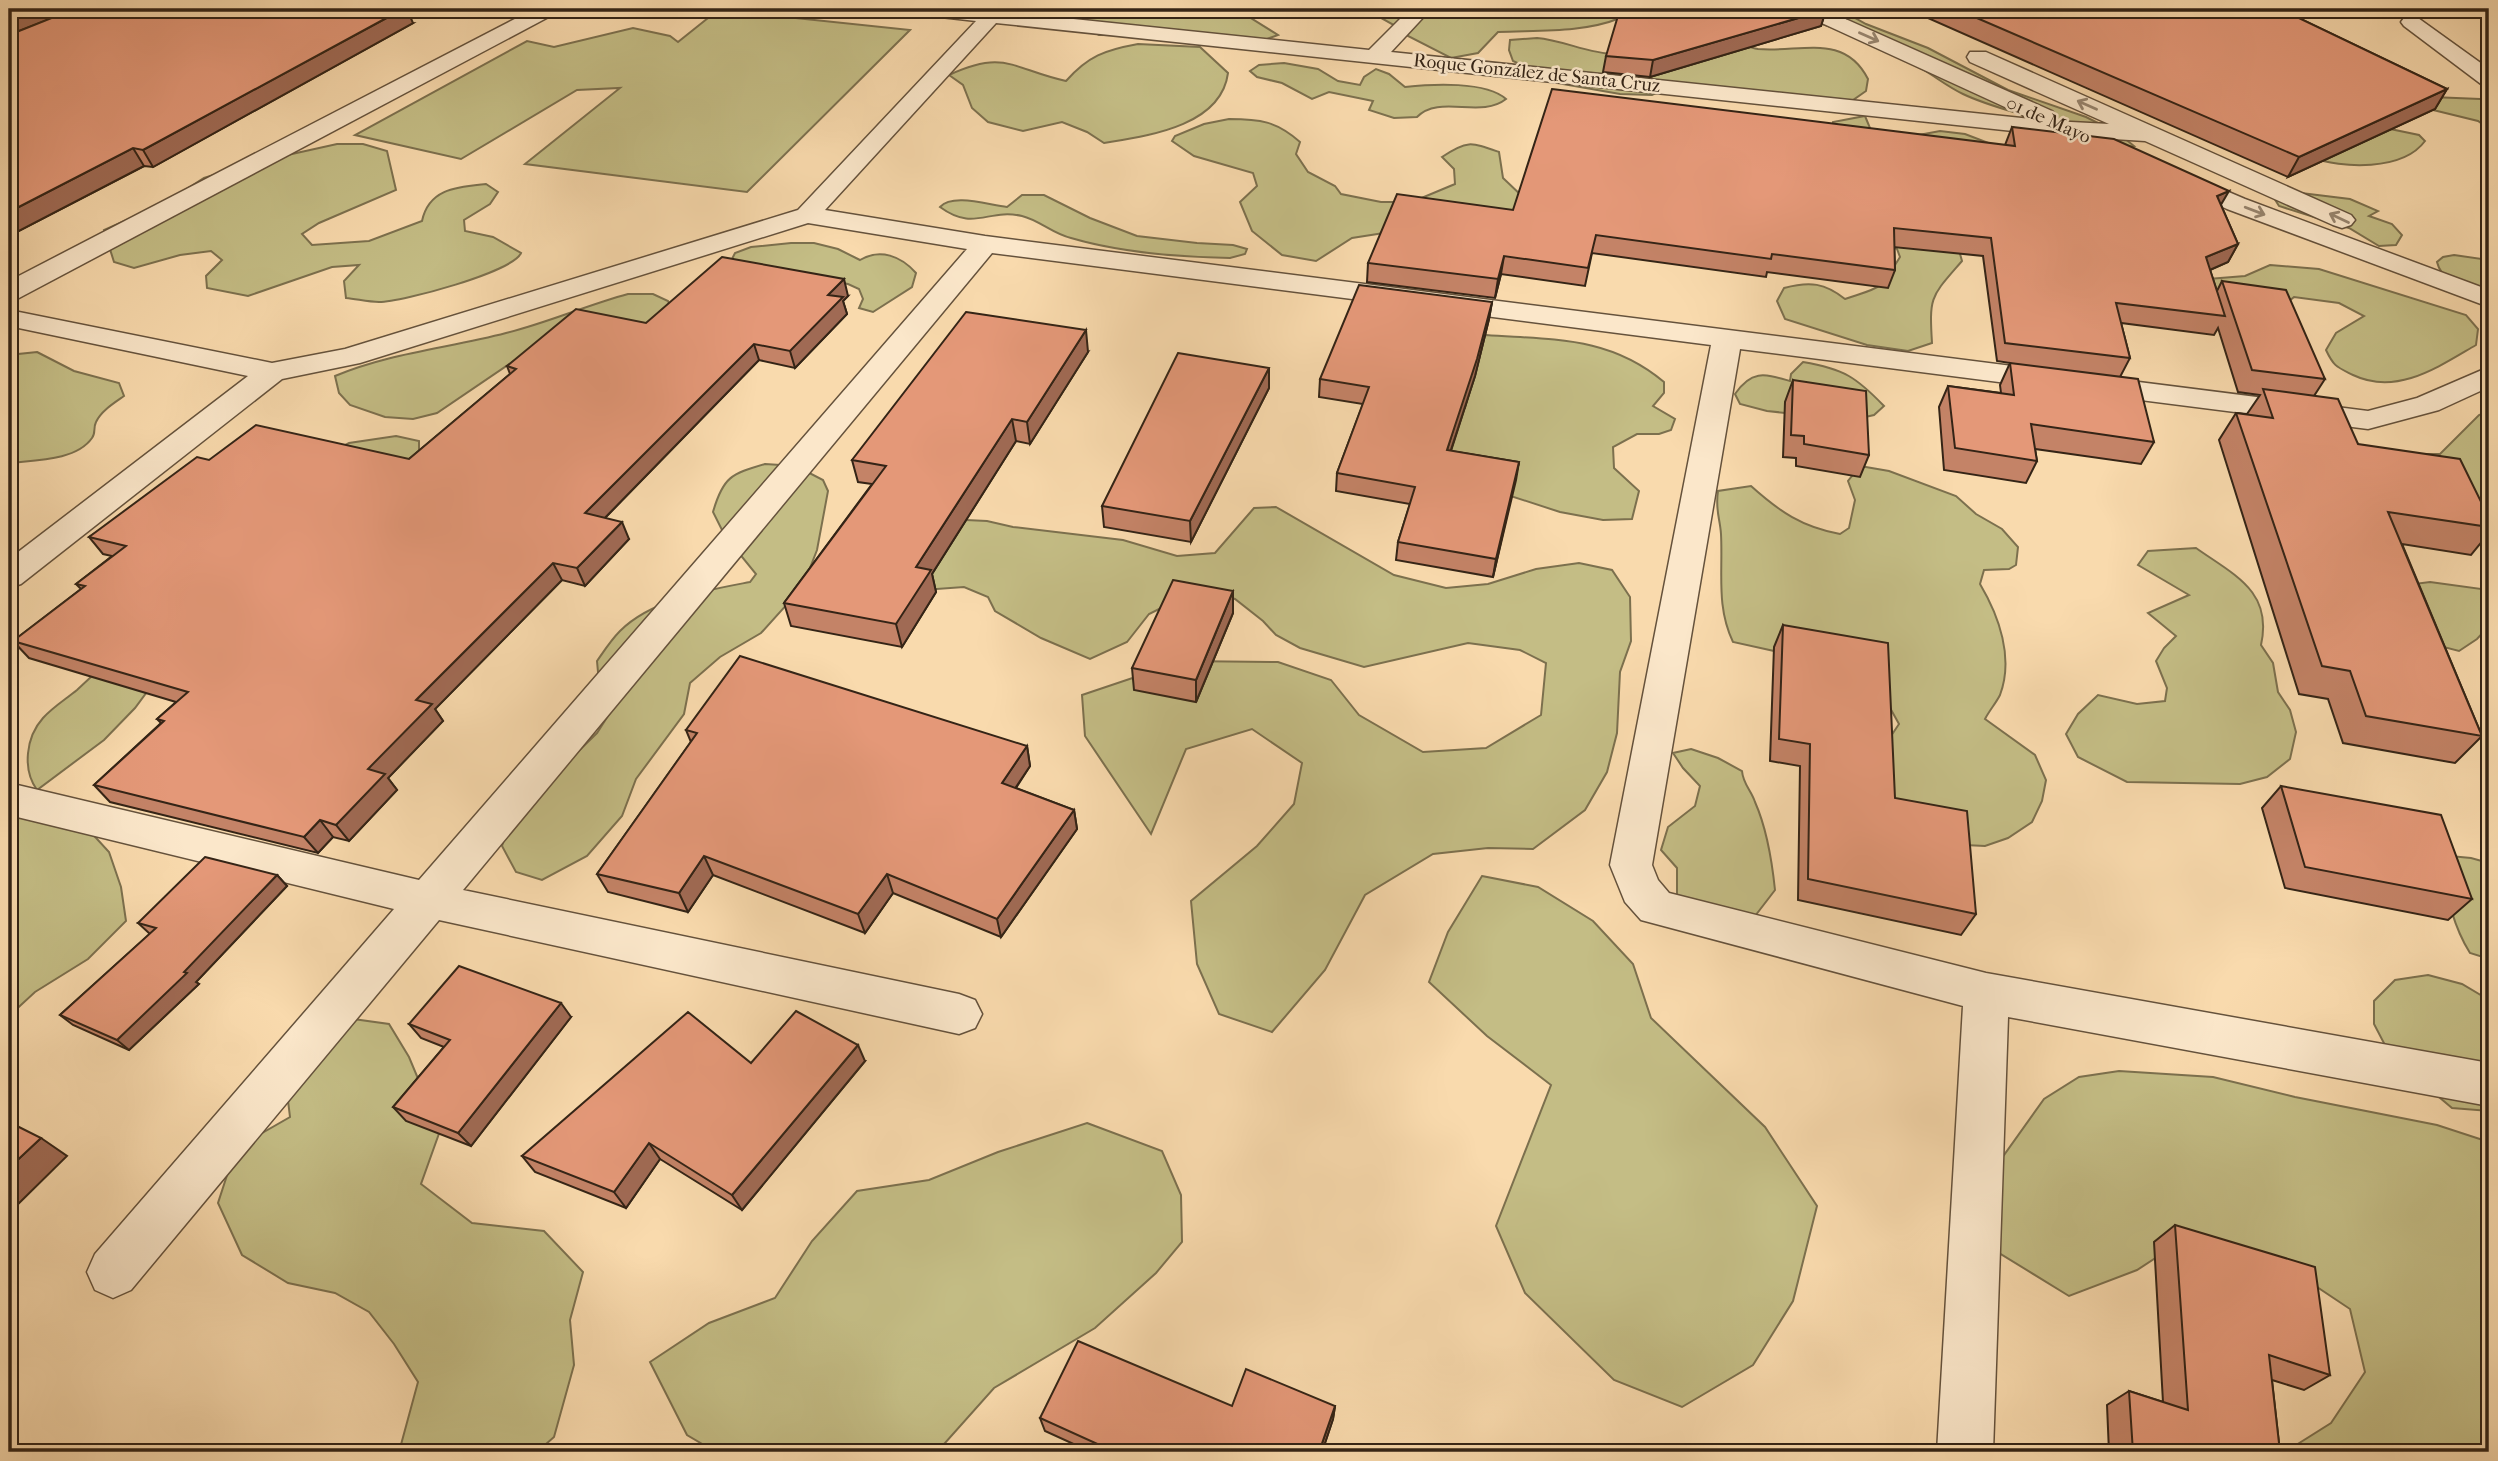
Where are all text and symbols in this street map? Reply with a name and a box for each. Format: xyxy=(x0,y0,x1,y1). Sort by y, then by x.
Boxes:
one-way arrow xyxy=(1858,31,1880,44)
street label: Roque González de Santa Cruz xyxy=(1412,49,1662,97)
street label: 01 de Mayo xyxy=(2003,92,2095,148)
one-way arrow xyxy=(2077,98,2098,111)
one-way arrow xyxy=(2244,206,2266,218)
one-way arrow xyxy=(2329,211,2350,225)

